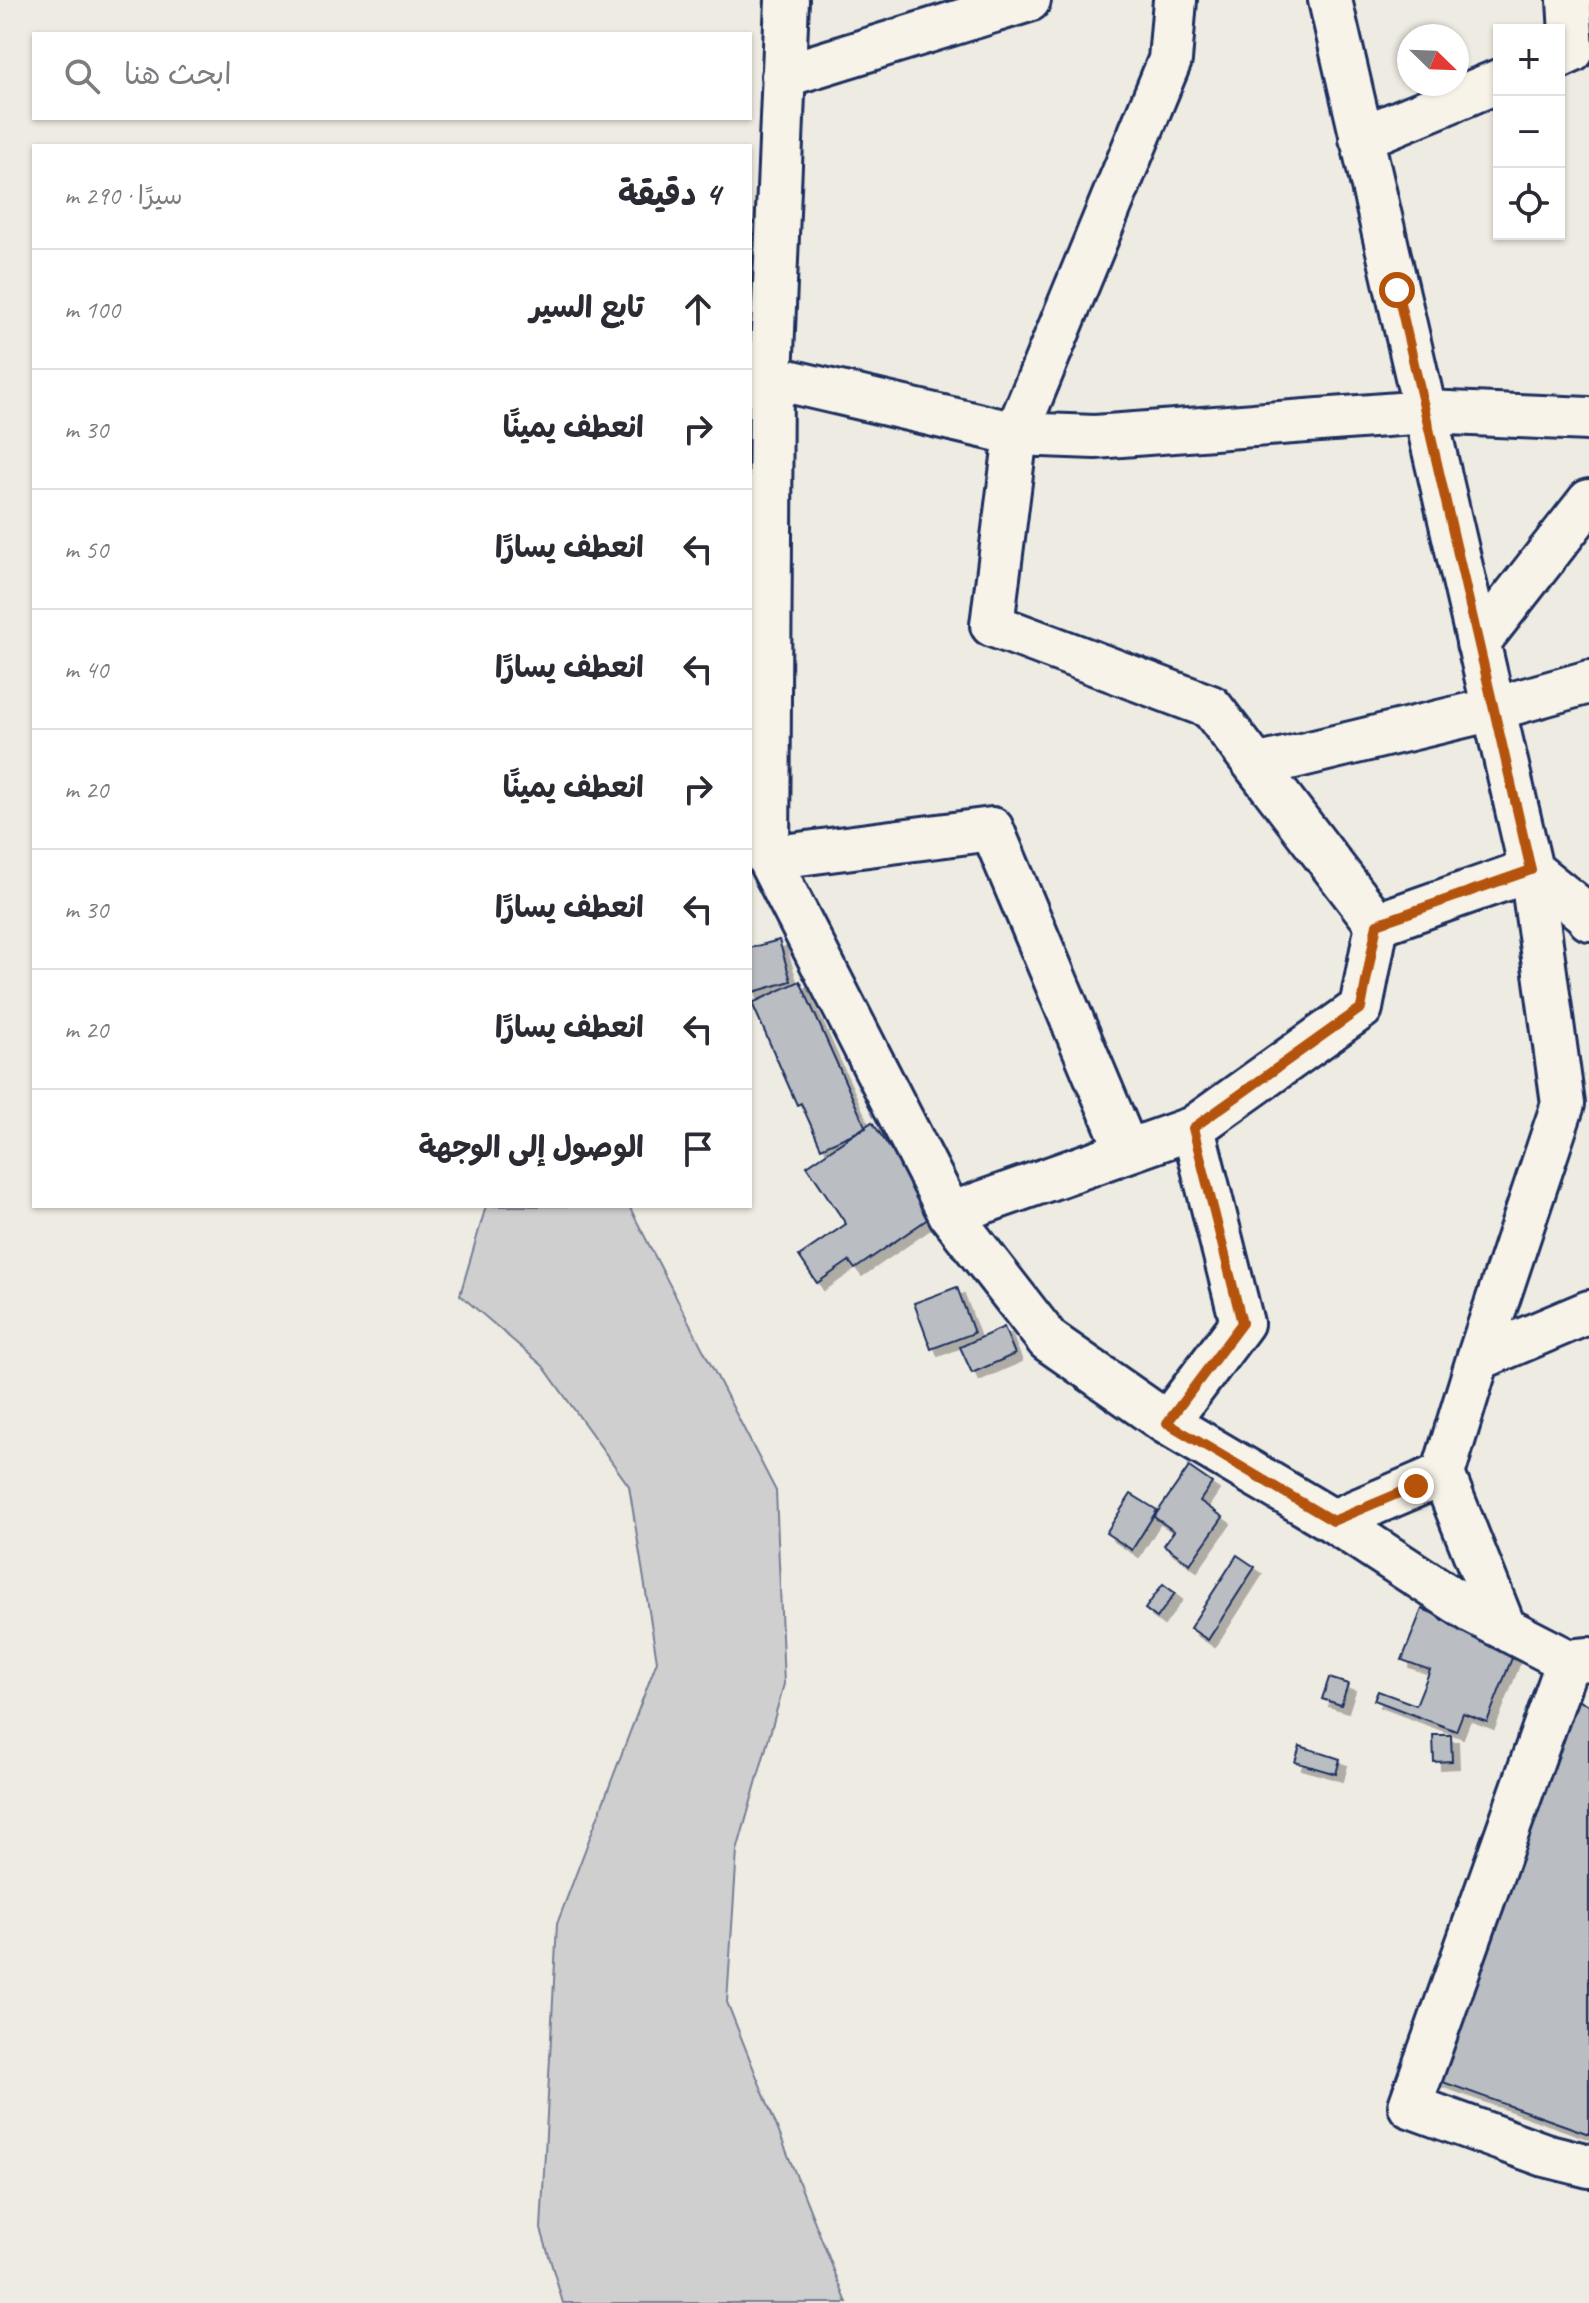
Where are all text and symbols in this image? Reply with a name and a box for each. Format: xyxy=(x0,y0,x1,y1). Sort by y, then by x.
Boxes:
north arrow xyxy=(1397,24,1469,96)
map controls xyxy=(1493,24,1565,240)
button: + xyxy=(1493,24,1565,96)
search box xyxy=(32,32,752,120)
icon: search xyxy=(60,54,104,98)
text: ابحث هنا xyxy=(124,55,232,93)
button: − xyxy=(1493,96,1565,168)
button: locate xyxy=(1493,168,1565,240)
text: 4 دقيقة xyxy=(618,172,720,215)
text: سيرًا · 290 m xyxy=(64,179,183,212)
route start xyxy=(1379,272,1415,308)
icon: ahead xyxy=(676,287,720,331)
text: تابع السير xyxy=(530,288,644,326)
text: 100 m xyxy=(64,293,120,326)
icon: right xyxy=(676,407,720,451)
text: انعطف يمينًا xyxy=(503,408,644,446)
text: 30 m xyxy=(64,413,108,446)
icon: left xyxy=(676,527,720,571)
text: انعطف يسارًا xyxy=(495,528,644,566)
text: 50 m xyxy=(64,533,108,566)
icon: left xyxy=(676,647,720,691)
text: انعطف يسارًا xyxy=(495,648,644,686)
text: 40 m xyxy=(64,653,108,686)
icon: right xyxy=(676,767,720,811)
text: انعطف يمينًا xyxy=(503,768,644,806)
text: 20 m xyxy=(64,773,108,806)
icon: left xyxy=(676,887,720,931)
text: انعطف يسارًا xyxy=(495,888,644,926)
text: 30 m xyxy=(64,893,108,926)
icon: left xyxy=(676,1007,720,1051)
text: انعطف يسارًا xyxy=(495,1008,644,1046)
text: 20 m xyxy=(64,1013,108,1046)
icon: arrive xyxy=(676,1127,720,1171)
text: الوصول إلى الوجهة xyxy=(419,1128,644,1166)
route end xyxy=(1398,1468,1434,1504)

